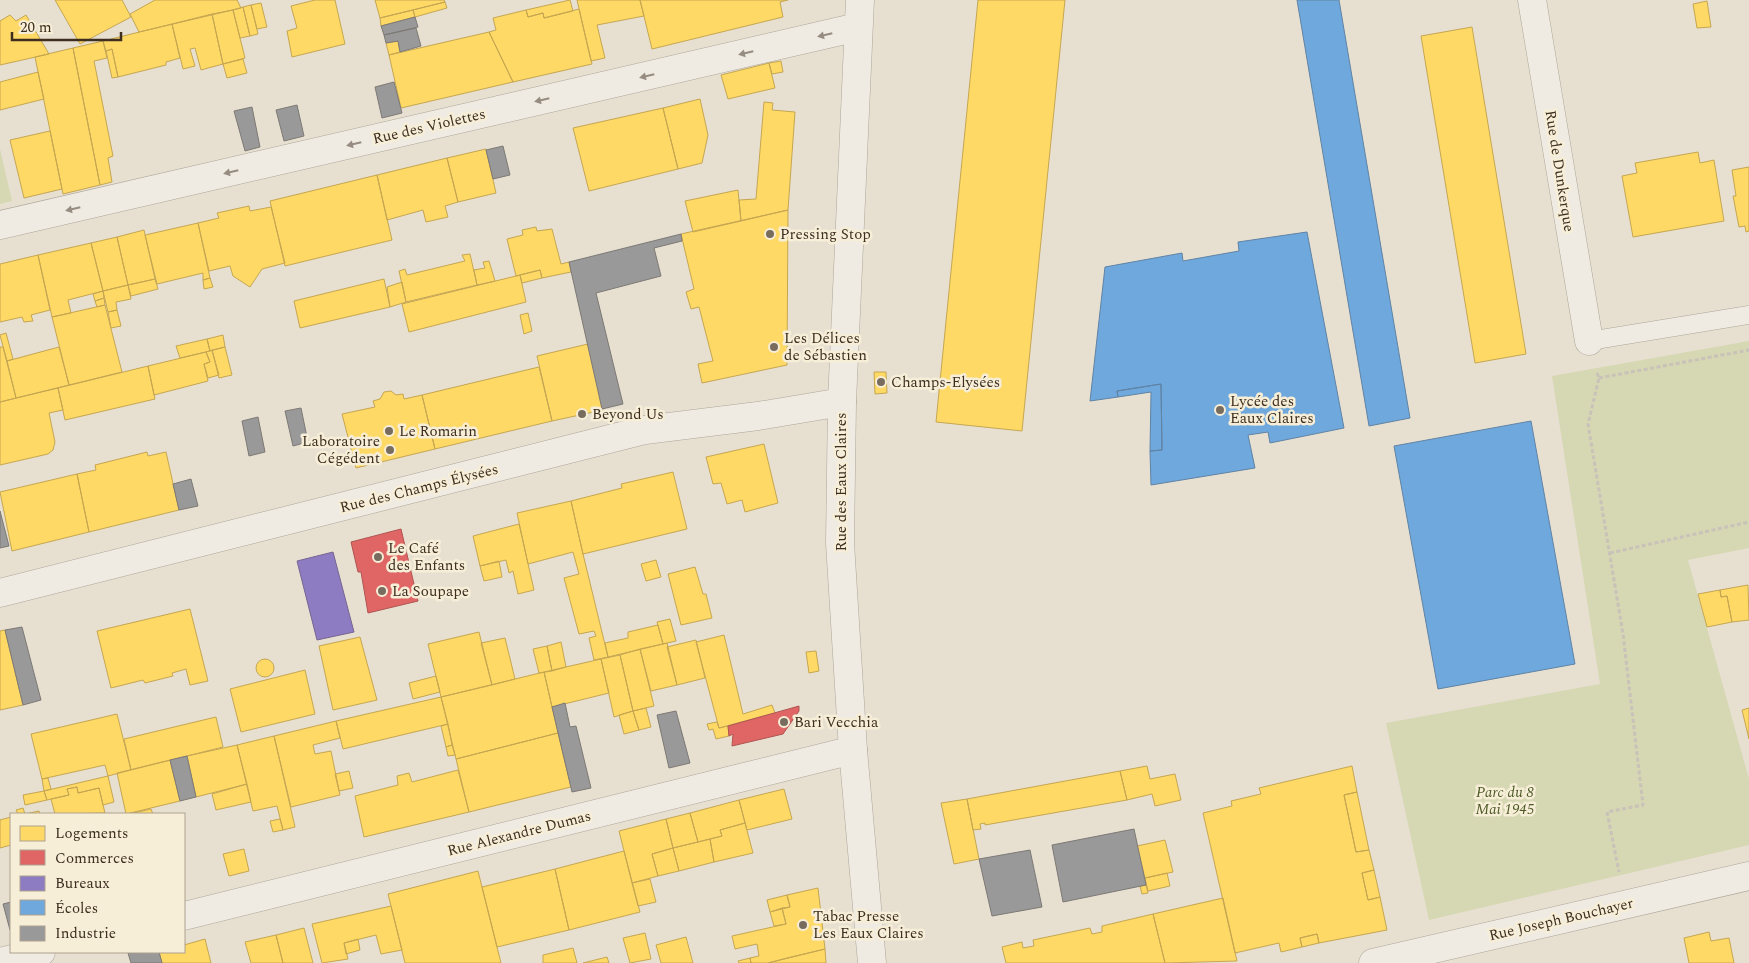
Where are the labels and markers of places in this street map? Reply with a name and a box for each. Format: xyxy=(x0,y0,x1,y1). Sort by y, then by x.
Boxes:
place label: Pressing Stop xyxy=(780,223,871,246)
marker: Pressing Stop xyxy=(764,228,776,240)
place label: Les Délices de Sébastien xyxy=(784,327,867,367)
marker: Les Délices de Sébastien xyxy=(768,341,780,353)
place label: Champs-Elysées xyxy=(891,371,1000,394)
marker: Champs-Elysées xyxy=(875,376,887,388)
place label: Lycée des Eaux Claires xyxy=(1230,390,1314,430)
place label: Beyond Us xyxy=(592,403,664,426)
marker: Lycée des Eaux Claires xyxy=(1214,404,1226,416)
marker: Beyond Us xyxy=(576,408,588,420)
place label: Le Romarin xyxy=(399,420,477,443)
marker: Le Romarin xyxy=(383,425,395,437)
place label: Laboratoire Cégédent xyxy=(302,430,380,470)
marker: Laboratoire Cégédent xyxy=(384,444,396,456)
place label: Le Café des Enfants xyxy=(388,537,465,577)
marker: Le Café des Enfants xyxy=(372,551,384,563)
place label: La Soupape xyxy=(392,580,469,603)
marker: La Soupape xyxy=(376,585,388,597)
place label: Bari Vecchia xyxy=(794,711,879,734)
marker: Bari Vecchia xyxy=(778,716,790,728)
place label: Tabac Presse Les Eaux Claires xyxy=(813,905,924,945)
marker: Tabac Presse Les Eaux Claires xyxy=(797,919,809,931)

